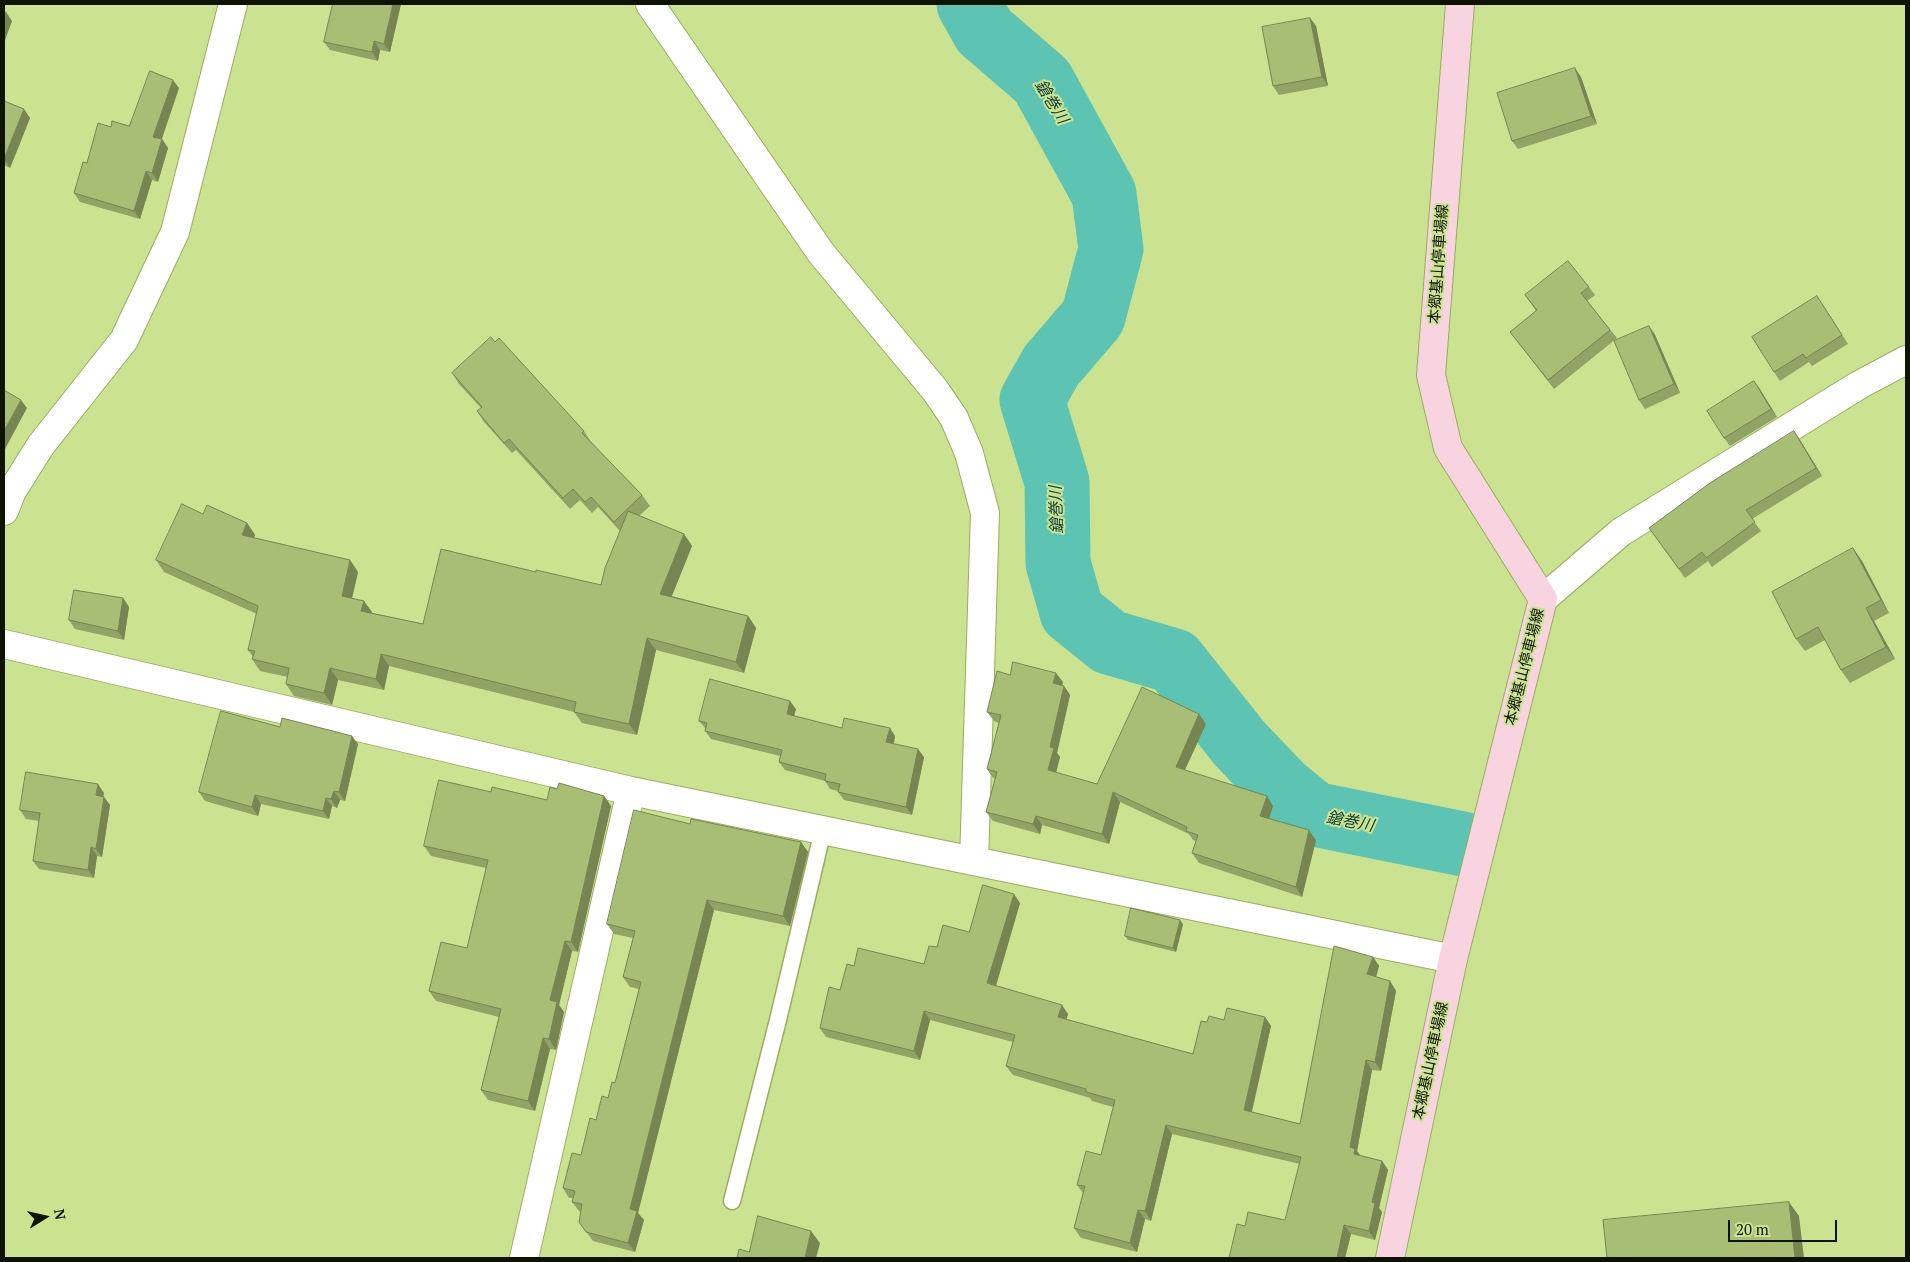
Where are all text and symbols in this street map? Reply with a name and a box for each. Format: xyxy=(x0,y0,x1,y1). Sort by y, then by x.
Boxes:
water label: 鎗巻川 xyxy=(1030,77,1072,127)
street label: 本郷基山停車場線 xyxy=(1426,204,1452,324)
water label: 鎗巻川 xyxy=(1047,486,1067,534)
street label: 本郷基山停車場線 xyxy=(1502,607,1548,727)
water label: 鎗巻川 xyxy=(1325,808,1375,836)
street label: 本郷基山停車場線 xyxy=(1410,1000,1452,1122)
north arrow xyxy=(20,1192,70,1242)
text: N xyxy=(50,1207,71,1221)
scale bar xyxy=(1730,1210,1839,1242)
text: 20 m xyxy=(1736,1219,1769,1239)

